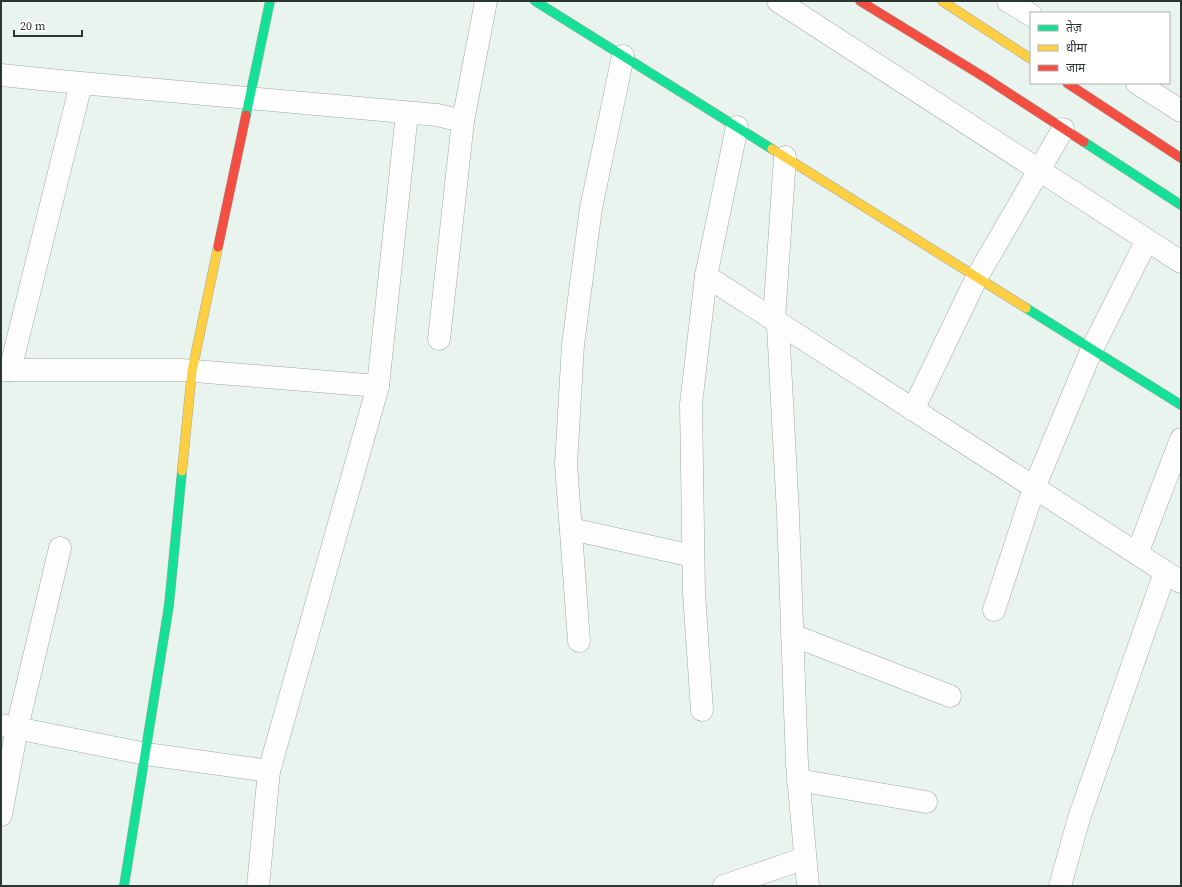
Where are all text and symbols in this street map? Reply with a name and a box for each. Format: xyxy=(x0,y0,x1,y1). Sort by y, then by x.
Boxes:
scale bar xyxy=(14,12,82,38)
legend xyxy=(1030,12,1170,84)
text: 20 m xyxy=(20,18,46,34)
text: तेज़ xyxy=(1066,20,1083,36)
text: धीमा xyxy=(1066,40,1088,56)
text: जाम xyxy=(1066,60,1086,76)

